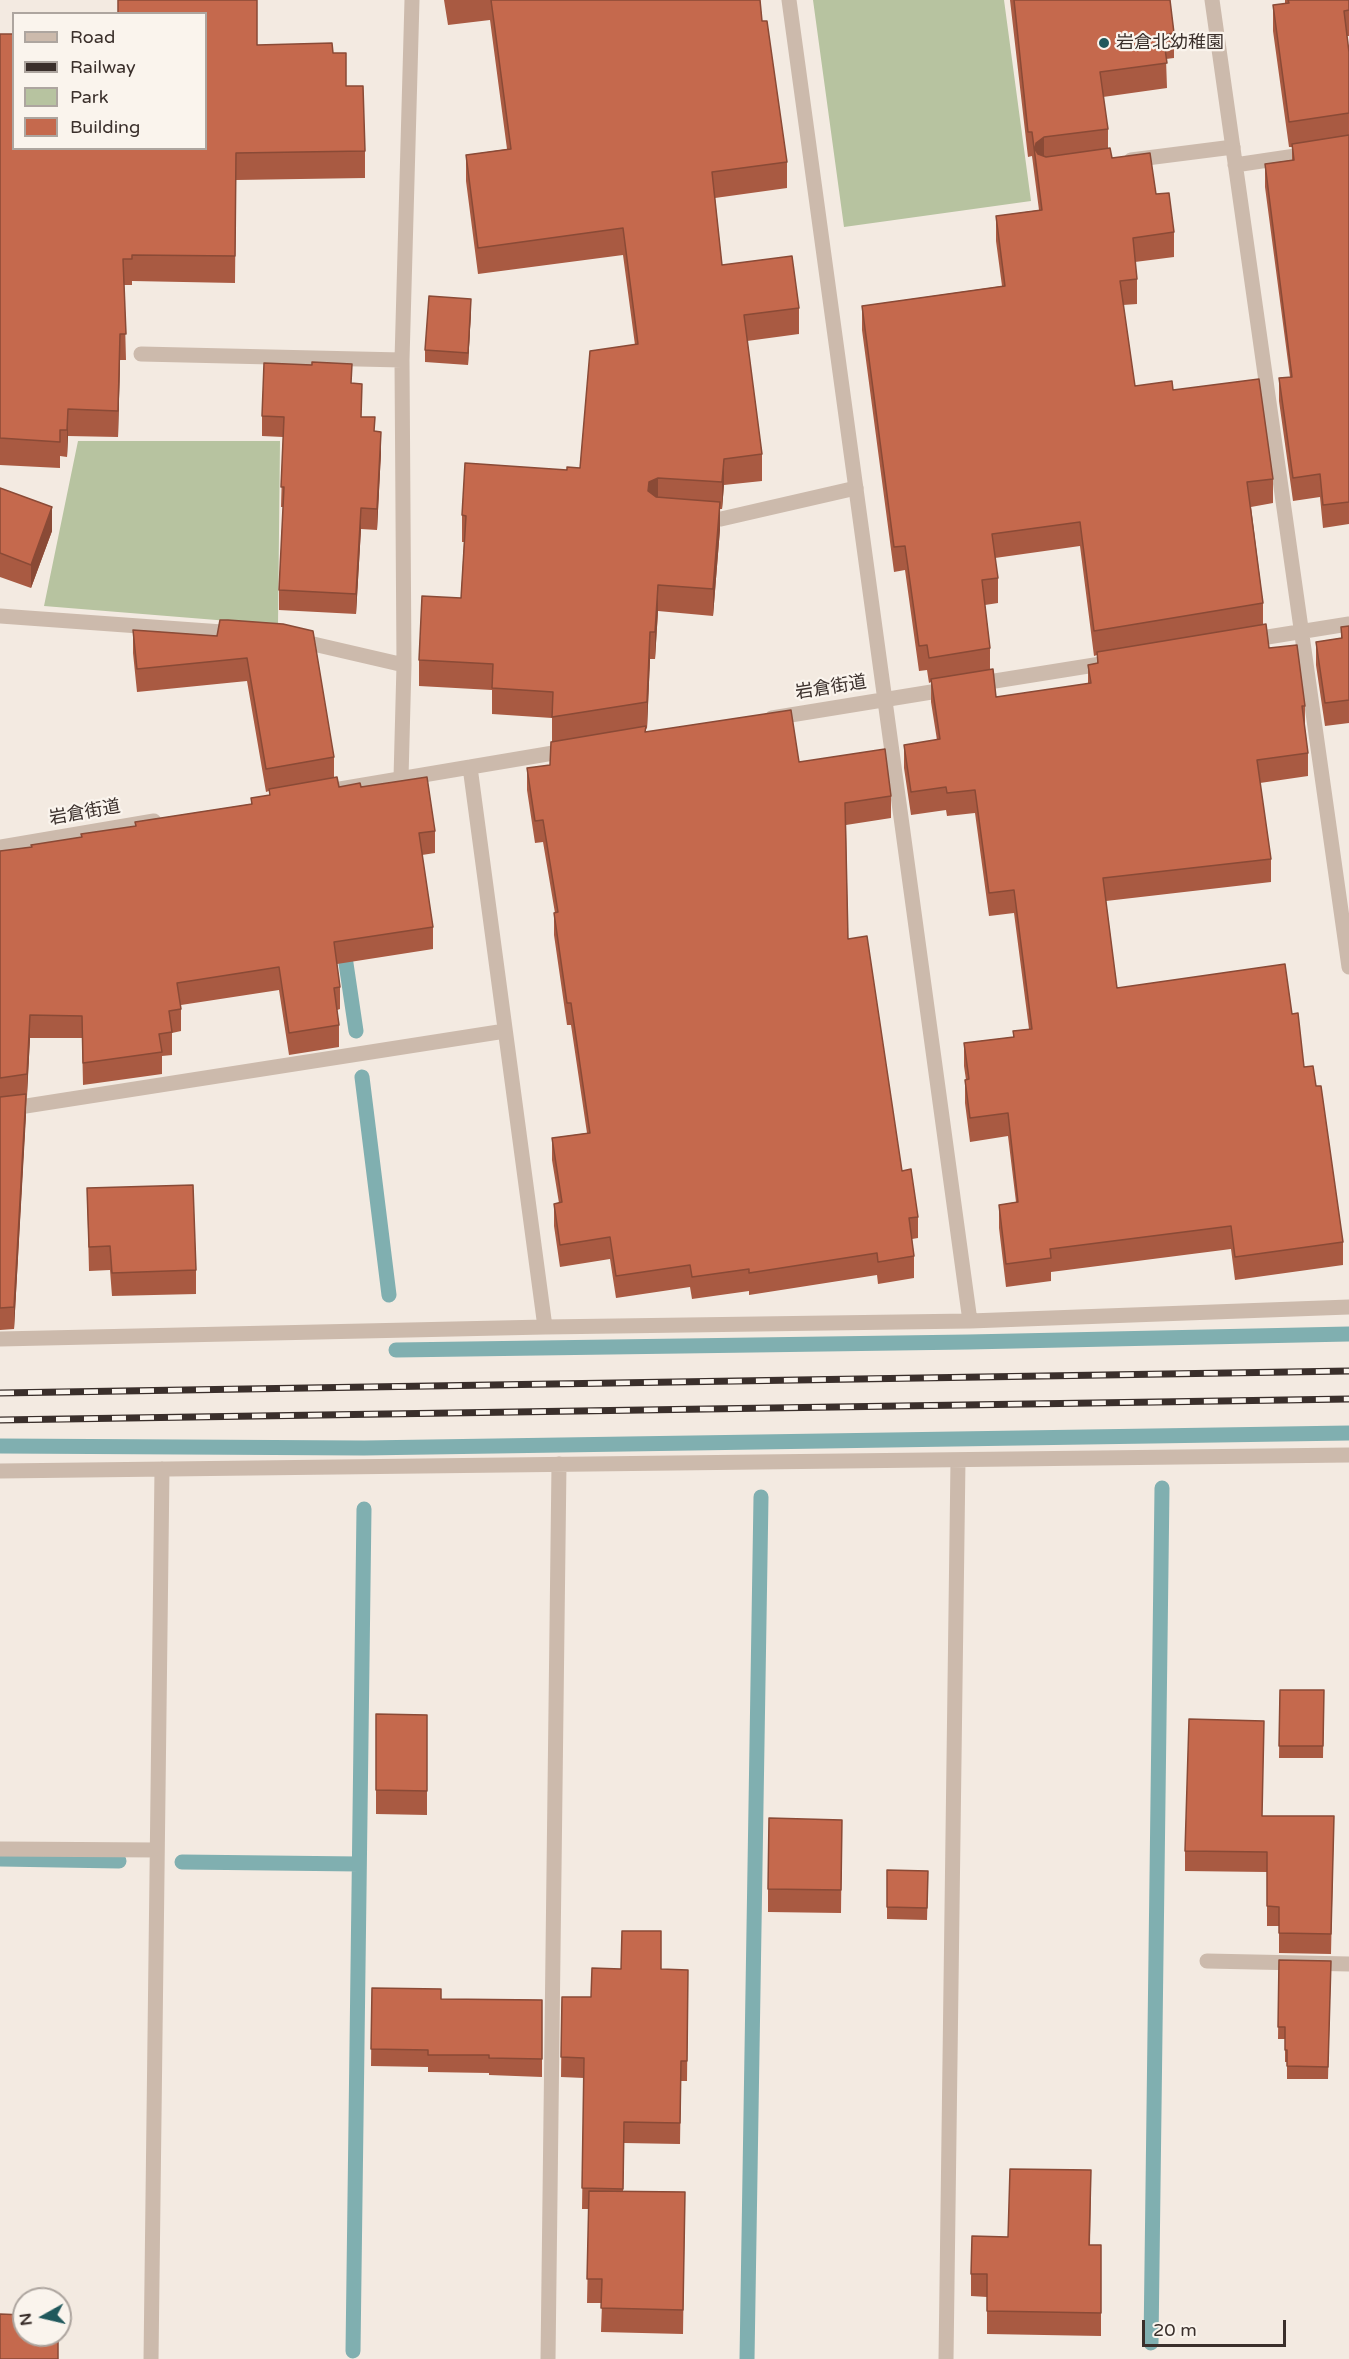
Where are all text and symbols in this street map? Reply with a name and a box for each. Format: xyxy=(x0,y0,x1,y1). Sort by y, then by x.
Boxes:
legend xyxy=(12,12,207,150)
text: Road xyxy=(70,26,115,48)
place label: 岩倉北幼稚園 xyxy=(1116,32,1224,54)
marker: 岩倉北幼稚園 xyxy=(1097,36,1111,50)
text: Railway xyxy=(70,56,136,78)
text: Park xyxy=(70,86,108,108)
text: Building xyxy=(70,116,140,138)
street label: 岩倉街道 xyxy=(794,672,868,704)
street label: 岩倉街道 xyxy=(48,796,122,830)
north arrow xyxy=(12,2287,72,2347)
scale bar xyxy=(1145,2308,1289,2346)
text: N xyxy=(15,2311,37,2327)
text: 20 m xyxy=(1153,2319,1197,2341)

